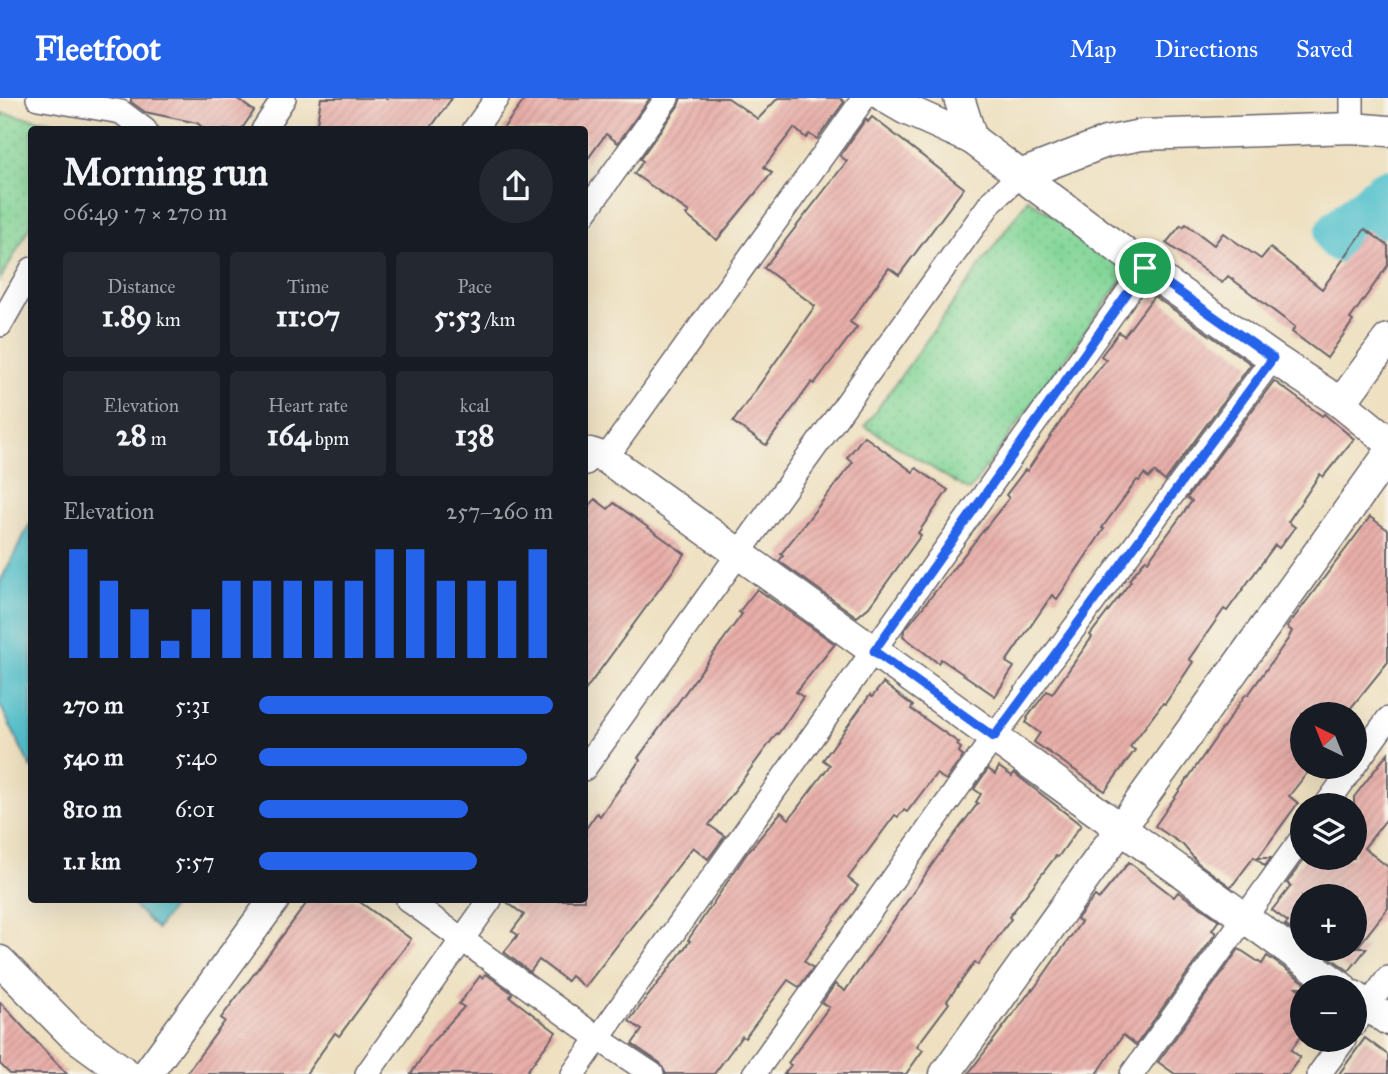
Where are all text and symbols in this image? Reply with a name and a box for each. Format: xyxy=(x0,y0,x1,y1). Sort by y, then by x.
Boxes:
text: Fleetfoot xyxy=(35,29,161,69)
text: Map xyxy=(1070,34,1117,64)
text: Directions xyxy=(1155,34,1258,64)
text: Saved xyxy=(1296,34,1353,64)
text: Morning run xyxy=(63,149,268,195)
button: share xyxy=(479,149,553,223)
text: 06:49 · 7 × 270 m xyxy=(63,198,227,226)
pin xyxy=(1115,238,1175,298)
icon: arrive xyxy=(1126,249,1164,287)
text: Distance xyxy=(107,275,175,298)
text: Time xyxy=(287,275,329,298)
text: Pace xyxy=(457,275,492,298)
text: 1.89 xyxy=(102,298,152,334)
text: 11:07 xyxy=(276,298,340,334)
text: 5:53 xyxy=(434,298,481,334)
text: km xyxy=(152,308,181,331)
text: /km xyxy=(481,308,515,331)
text: Elevation xyxy=(104,394,179,417)
text: Heart rate xyxy=(268,394,348,417)
text: kcal xyxy=(460,394,490,417)
text: 28 xyxy=(116,417,147,453)
text: 164 xyxy=(267,417,311,453)
text: 138 xyxy=(455,417,495,453)
text: m xyxy=(147,427,167,450)
text: bpm xyxy=(311,427,349,450)
text: Elevation xyxy=(63,497,154,525)
text: 257–260 m xyxy=(446,497,553,525)
text: 270 m xyxy=(63,691,124,719)
text: 5:31 xyxy=(175,691,210,719)
north arrow xyxy=(1290,702,1367,779)
map controls xyxy=(1290,702,1367,1052)
text: 540 m xyxy=(63,743,124,771)
text: 5:40 xyxy=(175,743,218,771)
button: layers xyxy=(1290,793,1367,870)
text: 810 m xyxy=(63,795,122,823)
text: 6:01 xyxy=(175,795,215,823)
text: 1.1 km xyxy=(63,847,121,875)
text: 5:57 xyxy=(175,847,214,875)
button: + xyxy=(1290,884,1367,961)
button: − xyxy=(1290,975,1367,1052)

